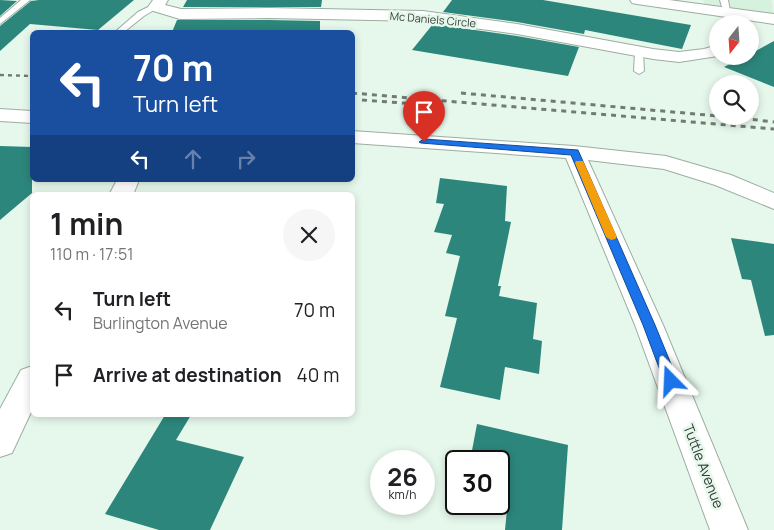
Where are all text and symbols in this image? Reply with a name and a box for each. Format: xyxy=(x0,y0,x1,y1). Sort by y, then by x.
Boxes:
street label: Mc Daniels Circle xyxy=(389,8,477,30)
north arrow xyxy=(709,15,759,65)
map controls xyxy=(709,15,759,125)
text: 70 m xyxy=(133,44,213,92)
icon: left xyxy=(50,50,115,115)
button: search xyxy=(709,75,759,125)
text: Turn left xyxy=(133,89,218,119)
pin xyxy=(403,91,445,142)
icon: arrive xyxy=(410,98,438,126)
icon: left xyxy=(126,145,154,173)
icon: ahead xyxy=(179,145,207,173)
icon: right xyxy=(232,145,260,173)
text: 1 min xyxy=(50,203,123,244)
button: close xyxy=(283,209,335,261)
text: 110 m · 17:51 xyxy=(50,243,134,265)
text: Turn left xyxy=(93,286,171,312)
icon: left xyxy=(50,296,78,324)
text: 70 m xyxy=(294,297,335,323)
text: Burlington Avenue xyxy=(93,312,228,334)
position arrow xyxy=(644,354,696,406)
icon: arrive xyxy=(50,361,78,389)
text: Arrive at destination xyxy=(93,362,282,388)
text: 40 m xyxy=(297,362,339,388)
street label: Tuttle Avenue xyxy=(679,421,729,511)
speed limit sign: 30 xyxy=(445,450,510,515)
text: 26 xyxy=(387,459,418,494)
text: km/h xyxy=(389,486,416,503)

